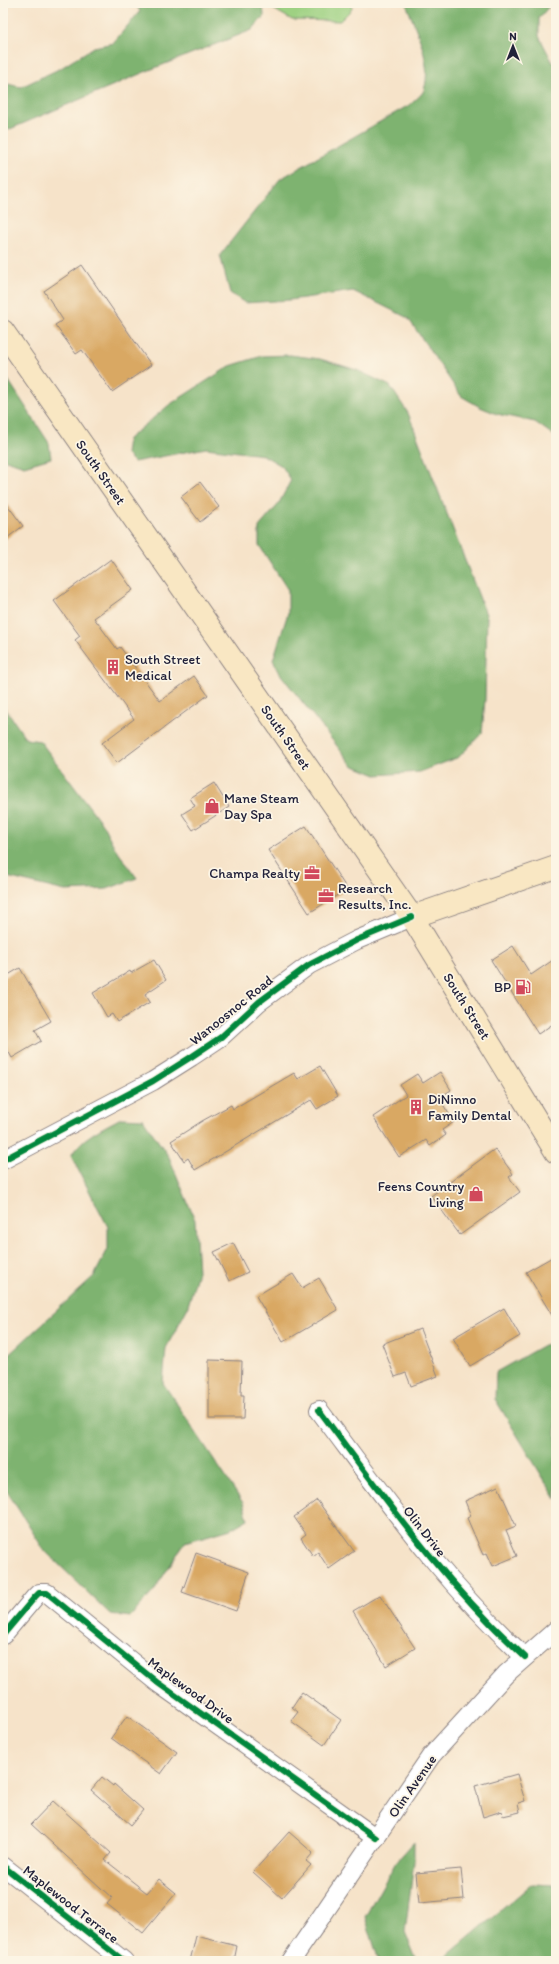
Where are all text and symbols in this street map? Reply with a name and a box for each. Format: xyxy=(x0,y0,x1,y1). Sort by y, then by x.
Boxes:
north arrow xyxy=(493,26,533,66)
text: N xyxy=(509,30,517,43)
street label: South Street xyxy=(72,436,129,508)
place label: South Street Medical xyxy=(125,651,201,684)
building icon: South Street Medical xyxy=(104,658,122,676)
street label: South Street xyxy=(257,701,314,773)
place label: Mane Steam Day Spa xyxy=(224,790,299,823)
shop icon: Mane Steam Day Spa xyxy=(203,797,221,815)
office icon: Champa Realty xyxy=(303,864,321,882)
place label: Champa Realty xyxy=(209,865,300,882)
place label: Research Results, Inc. xyxy=(338,880,412,913)
office icon: Research Results, Inc. xyxy=(317,887,335,905)
street label: South Street xyxy=(439,970,494,1043)
street label: Wanoosnoc Road xyxy=(186,971,277,1049)
fuel station icon: BP xyxy=(514,978,532,996)
place label: BP xyxy=(494,979,511,996)
place label: DiNinno Family Dental xyxy=(428,1091,512,1124)
building icon: DiNinno Family Dental xyxy=(407,1098,425,1116)
place label: Feens Country Living xyxy=(378,1178,465,1211)
shop icon: Feens Country Living xyxy=(467,1185,485,1203)
street label: Olin Drive xyxy=(399,1502,450,1560)
street label: Maplewood Drive xyxy=(144,1653,237,1728)
street label: Olin Avenue xyxy=(385,1751,440,1821)
street label: Maplewood Terrace xyxy=(19,1862,122,1947)

